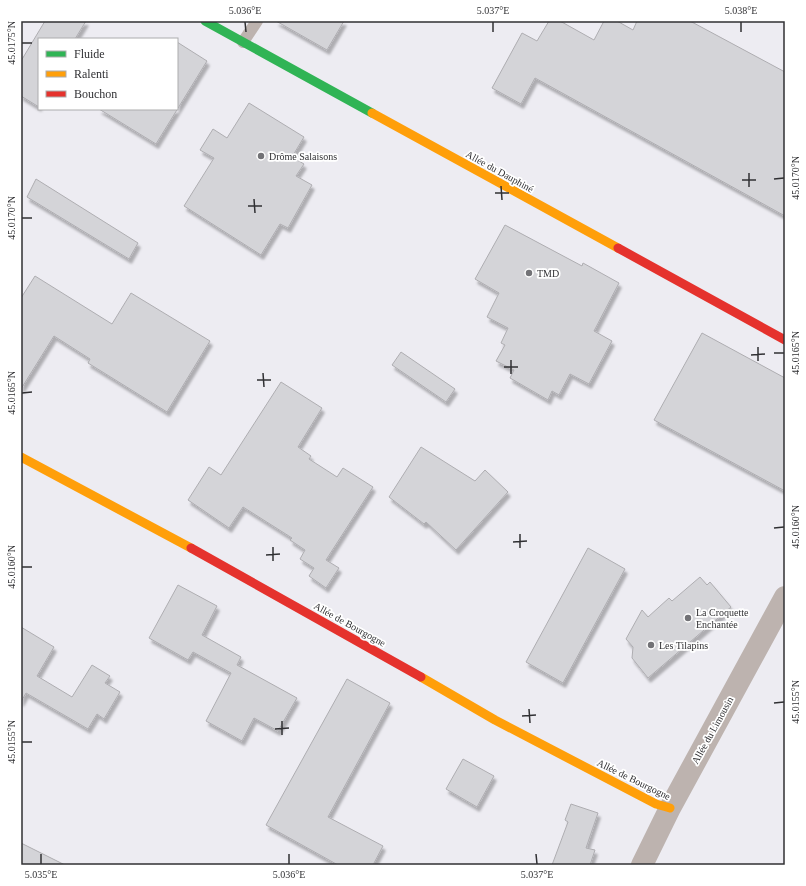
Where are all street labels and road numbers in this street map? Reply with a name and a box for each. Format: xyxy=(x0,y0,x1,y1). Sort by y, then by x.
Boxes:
street label: Allée du Dauphiné xyxy=(464,148,536,195)
street label: Allée de Bourgogne xyxy=(312,600,388,649)
street label: Allée du Limousin xyxy=(689,695,735,766)
street label: Allée de Bourgogne xyxy=(595,757,673,802)

